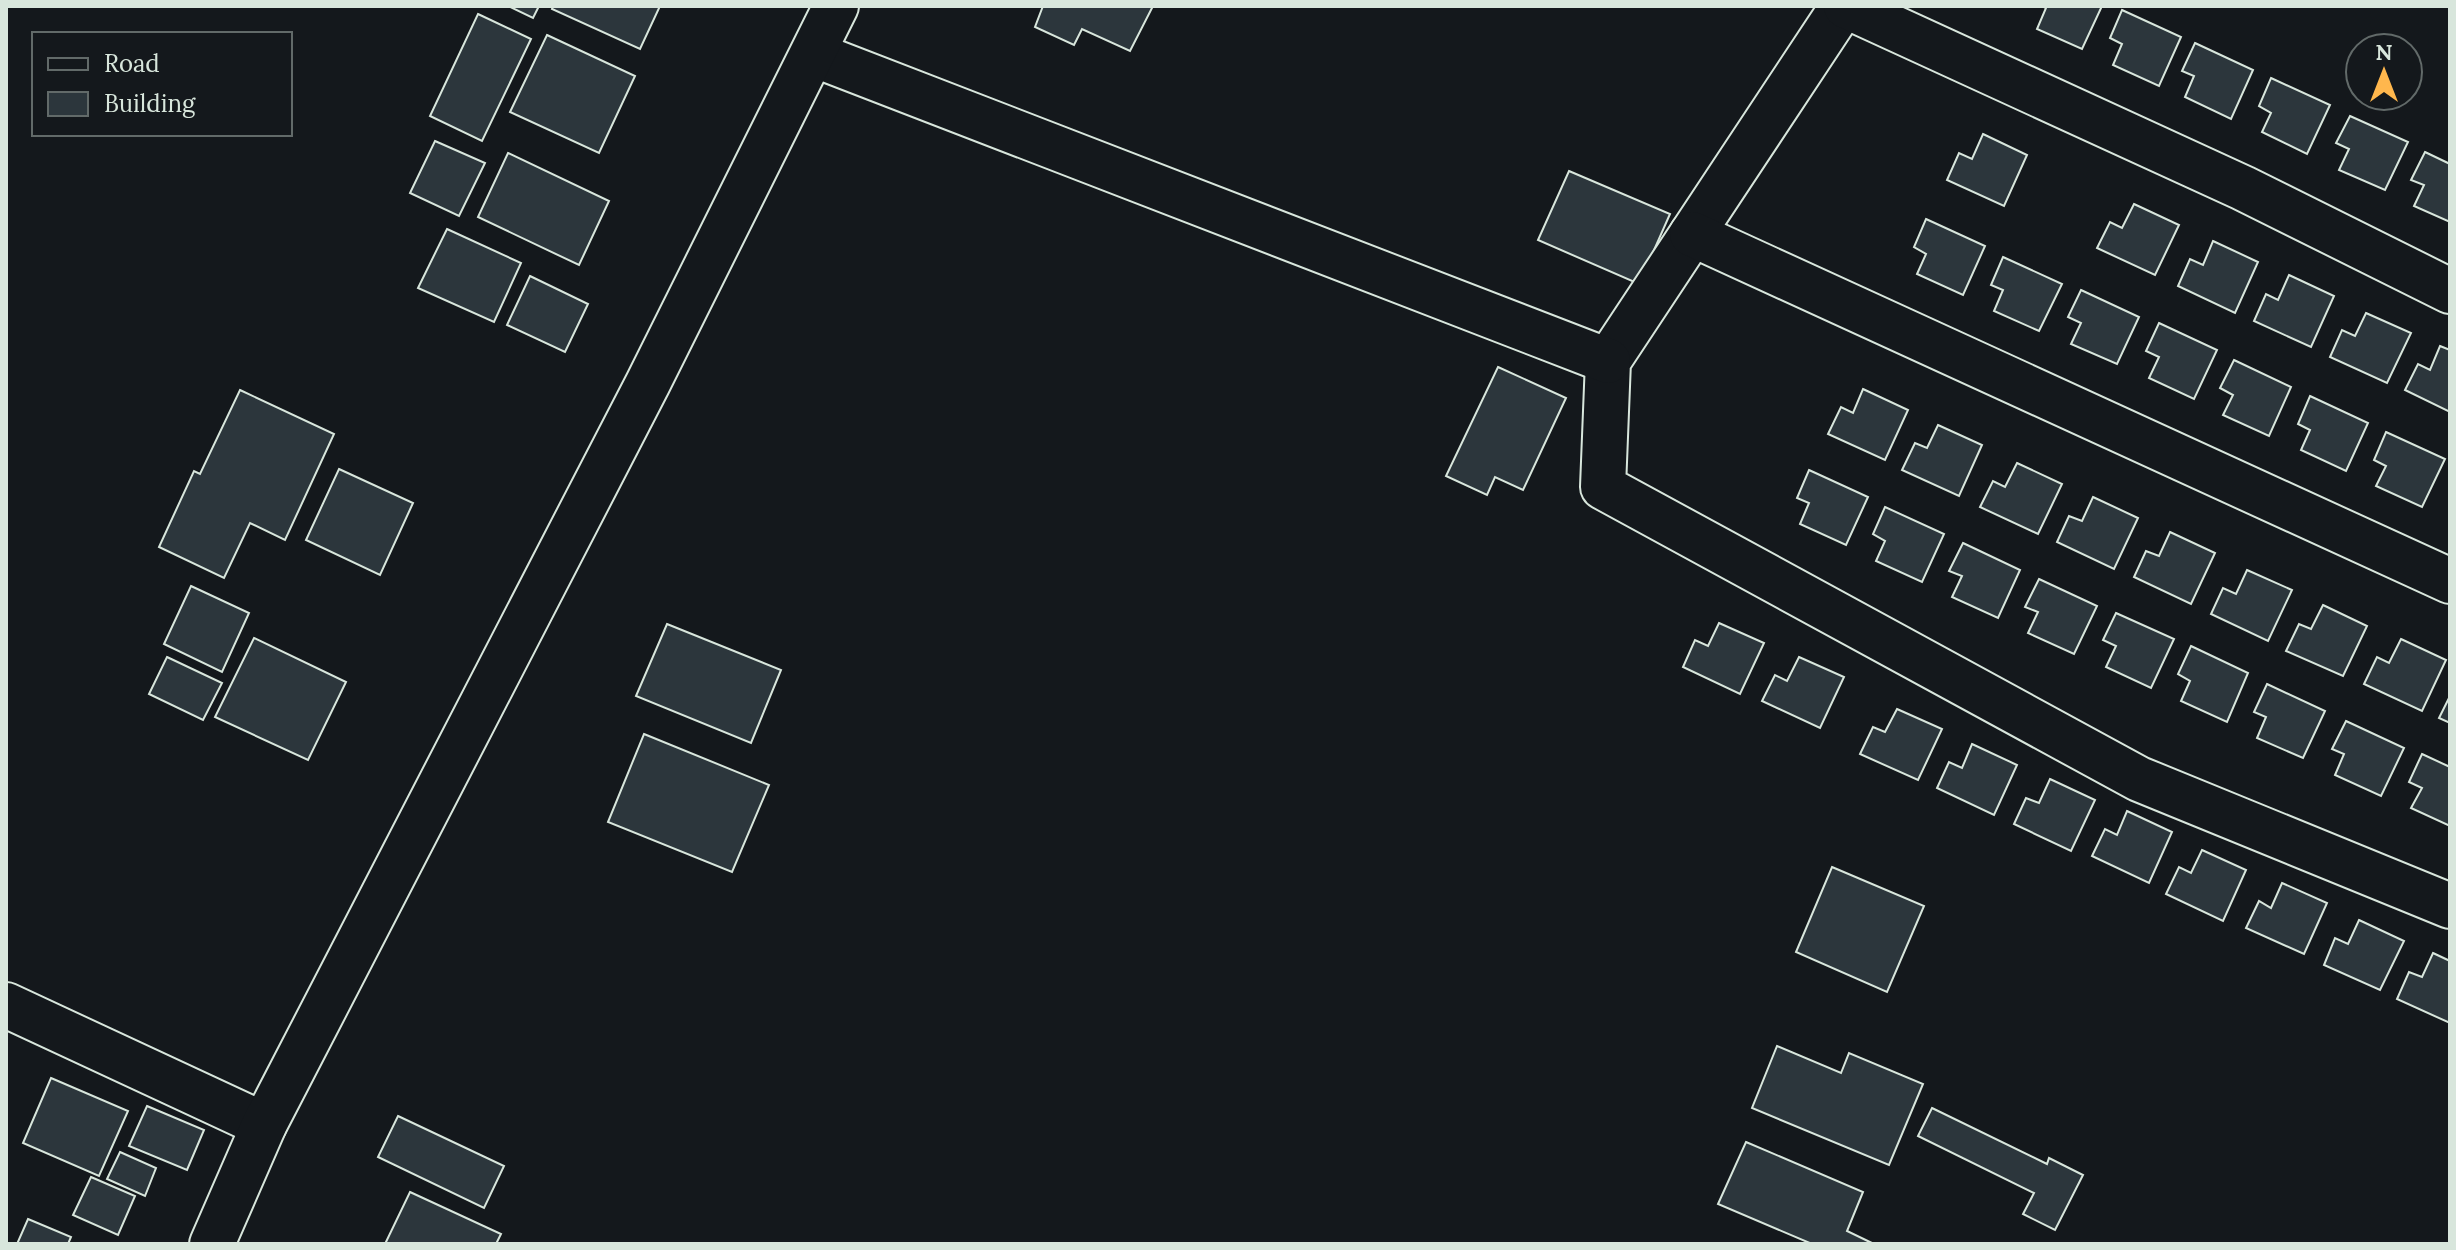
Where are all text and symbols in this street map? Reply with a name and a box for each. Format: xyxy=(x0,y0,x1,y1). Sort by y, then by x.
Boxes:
legend xyxy=(32,32,292,136)
north arrow xyxy=(2344,32,2424,112)
text: N xyxy=(2375,38,2393,66)
text: Road xyxy=(104,48,160,79)
text: Building xyxy=(104,88,196,119)

